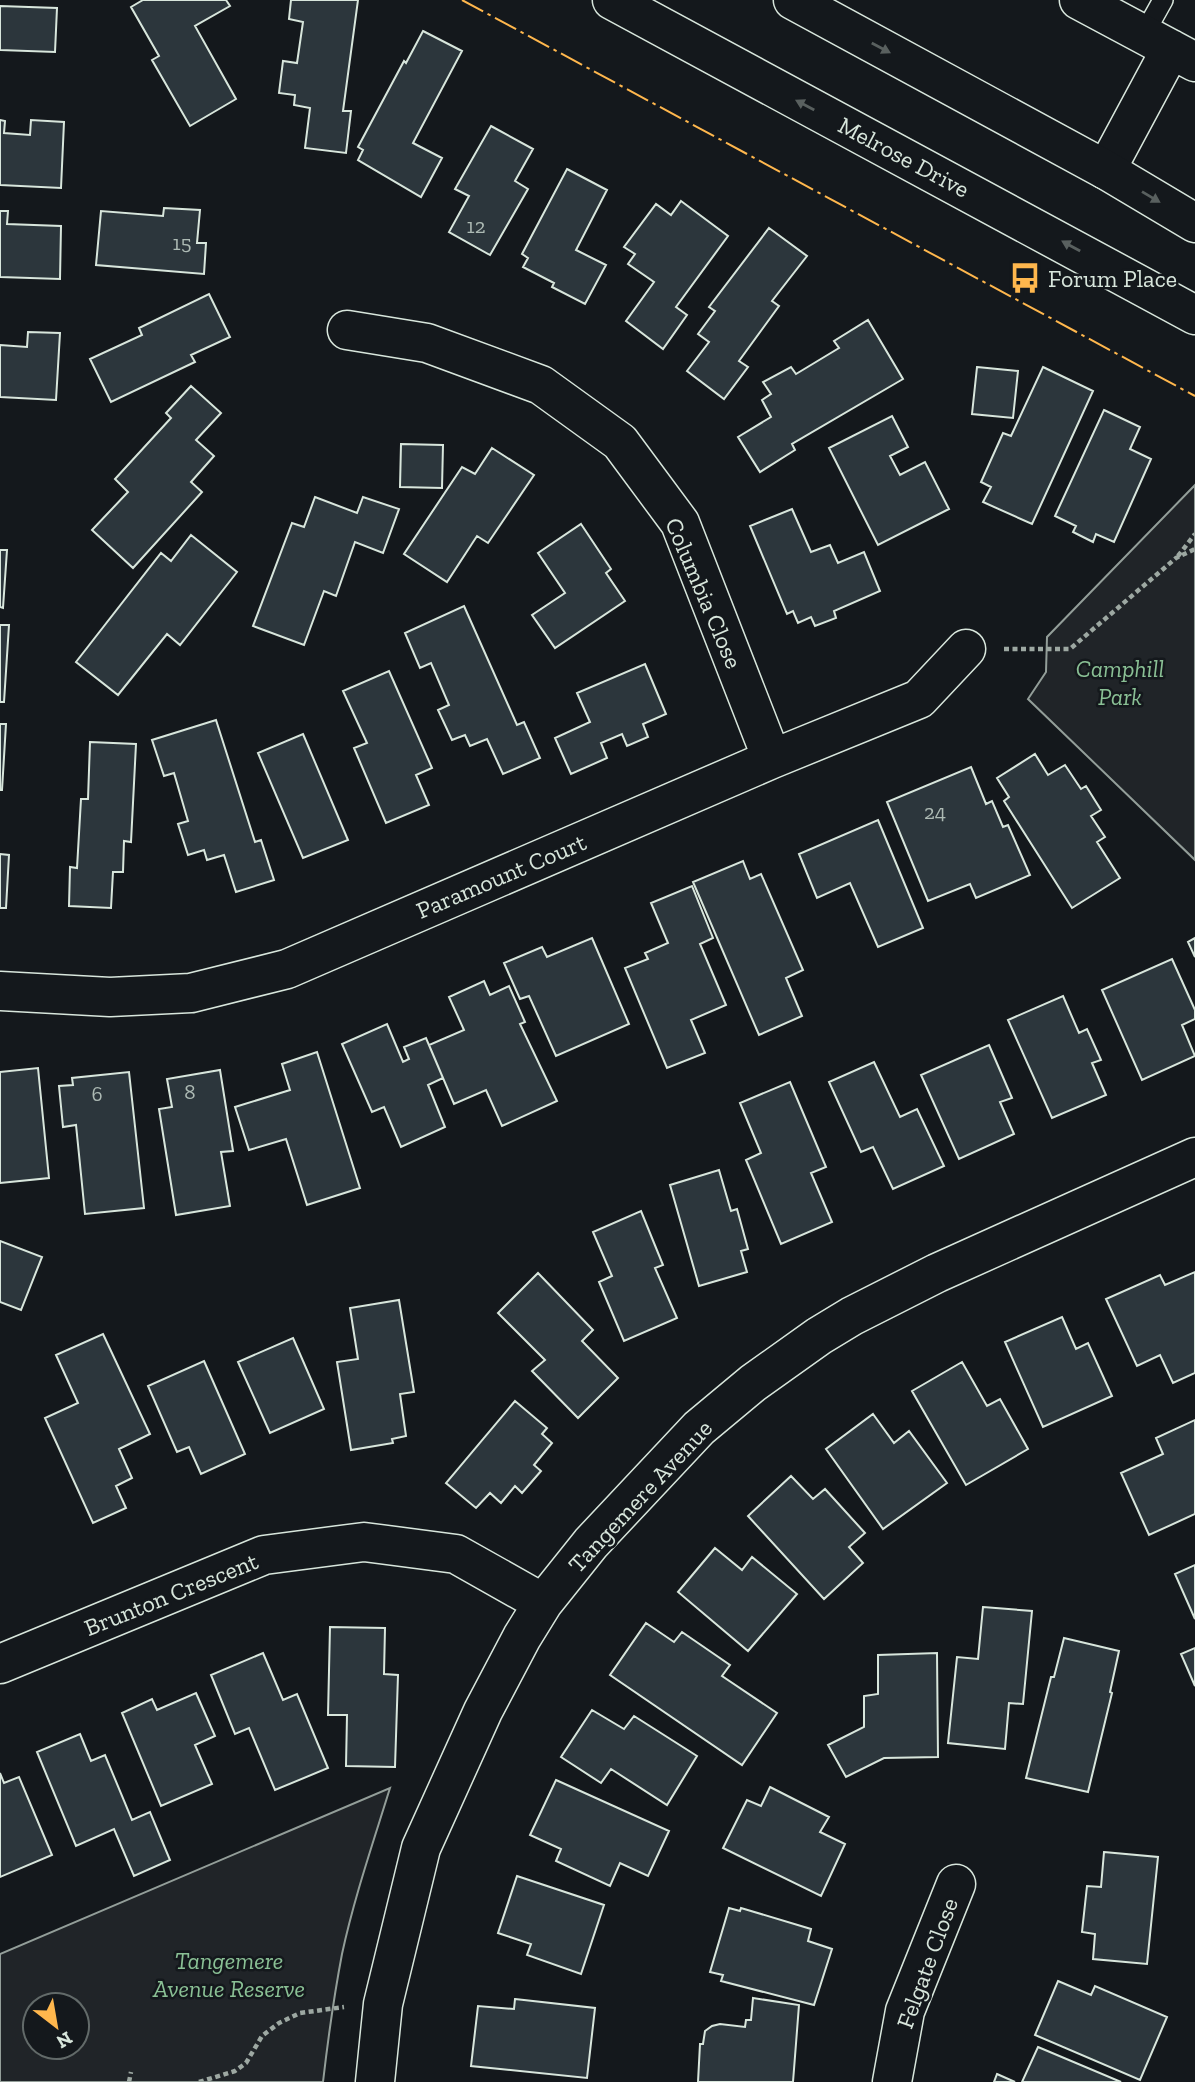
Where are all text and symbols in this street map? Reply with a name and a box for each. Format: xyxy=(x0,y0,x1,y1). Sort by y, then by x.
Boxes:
one-way arrow xyxy=(871,42,890,54)
one-way arrow xyxy=(796,99,815,111)
street label: Melrose Drive xyxy=(833,110,975,204)
one-way arrow xyxy=(1141,190,1160,203)
house number: 12 xyxy=(467,213,485,238)
house number: 15 xyxy=(173,230,191,255)
one-way arrow xyxy=(1061,241,1081,252)
bus stop icon: Forum Place xyxy=(1008,261,1042,295)
place label: Forum Place xyxy=(1048,264,1177,293)
street label: Columbia Close xyxy=(659,513,749,673)
park label: Camphill Park xyxy=(1076,654,1164,711)
house number: 24 xyxy=(924,799,946,824)
street label: Paramount Court xyxy=(412,827,590,925)
house number: 8 xyxy=(184,1079,196,1104)
house number: 6 xyxy=(91,1081,103,1106)
street label: Tangemere Avenue xyxy=(562,1414,718,1578)
street label: Brunton Crescent xyxy=(80,1546,262,1642)
street label: Felgate Close xyxy=(890,1894,964,2032)
park label: Tangemere Avenue Reserve xyxy=(152,1946,305,2003)
north arrow xyxy=(21,1991,91,2061)
text: N xyxy=(52,2027,77,2054)

